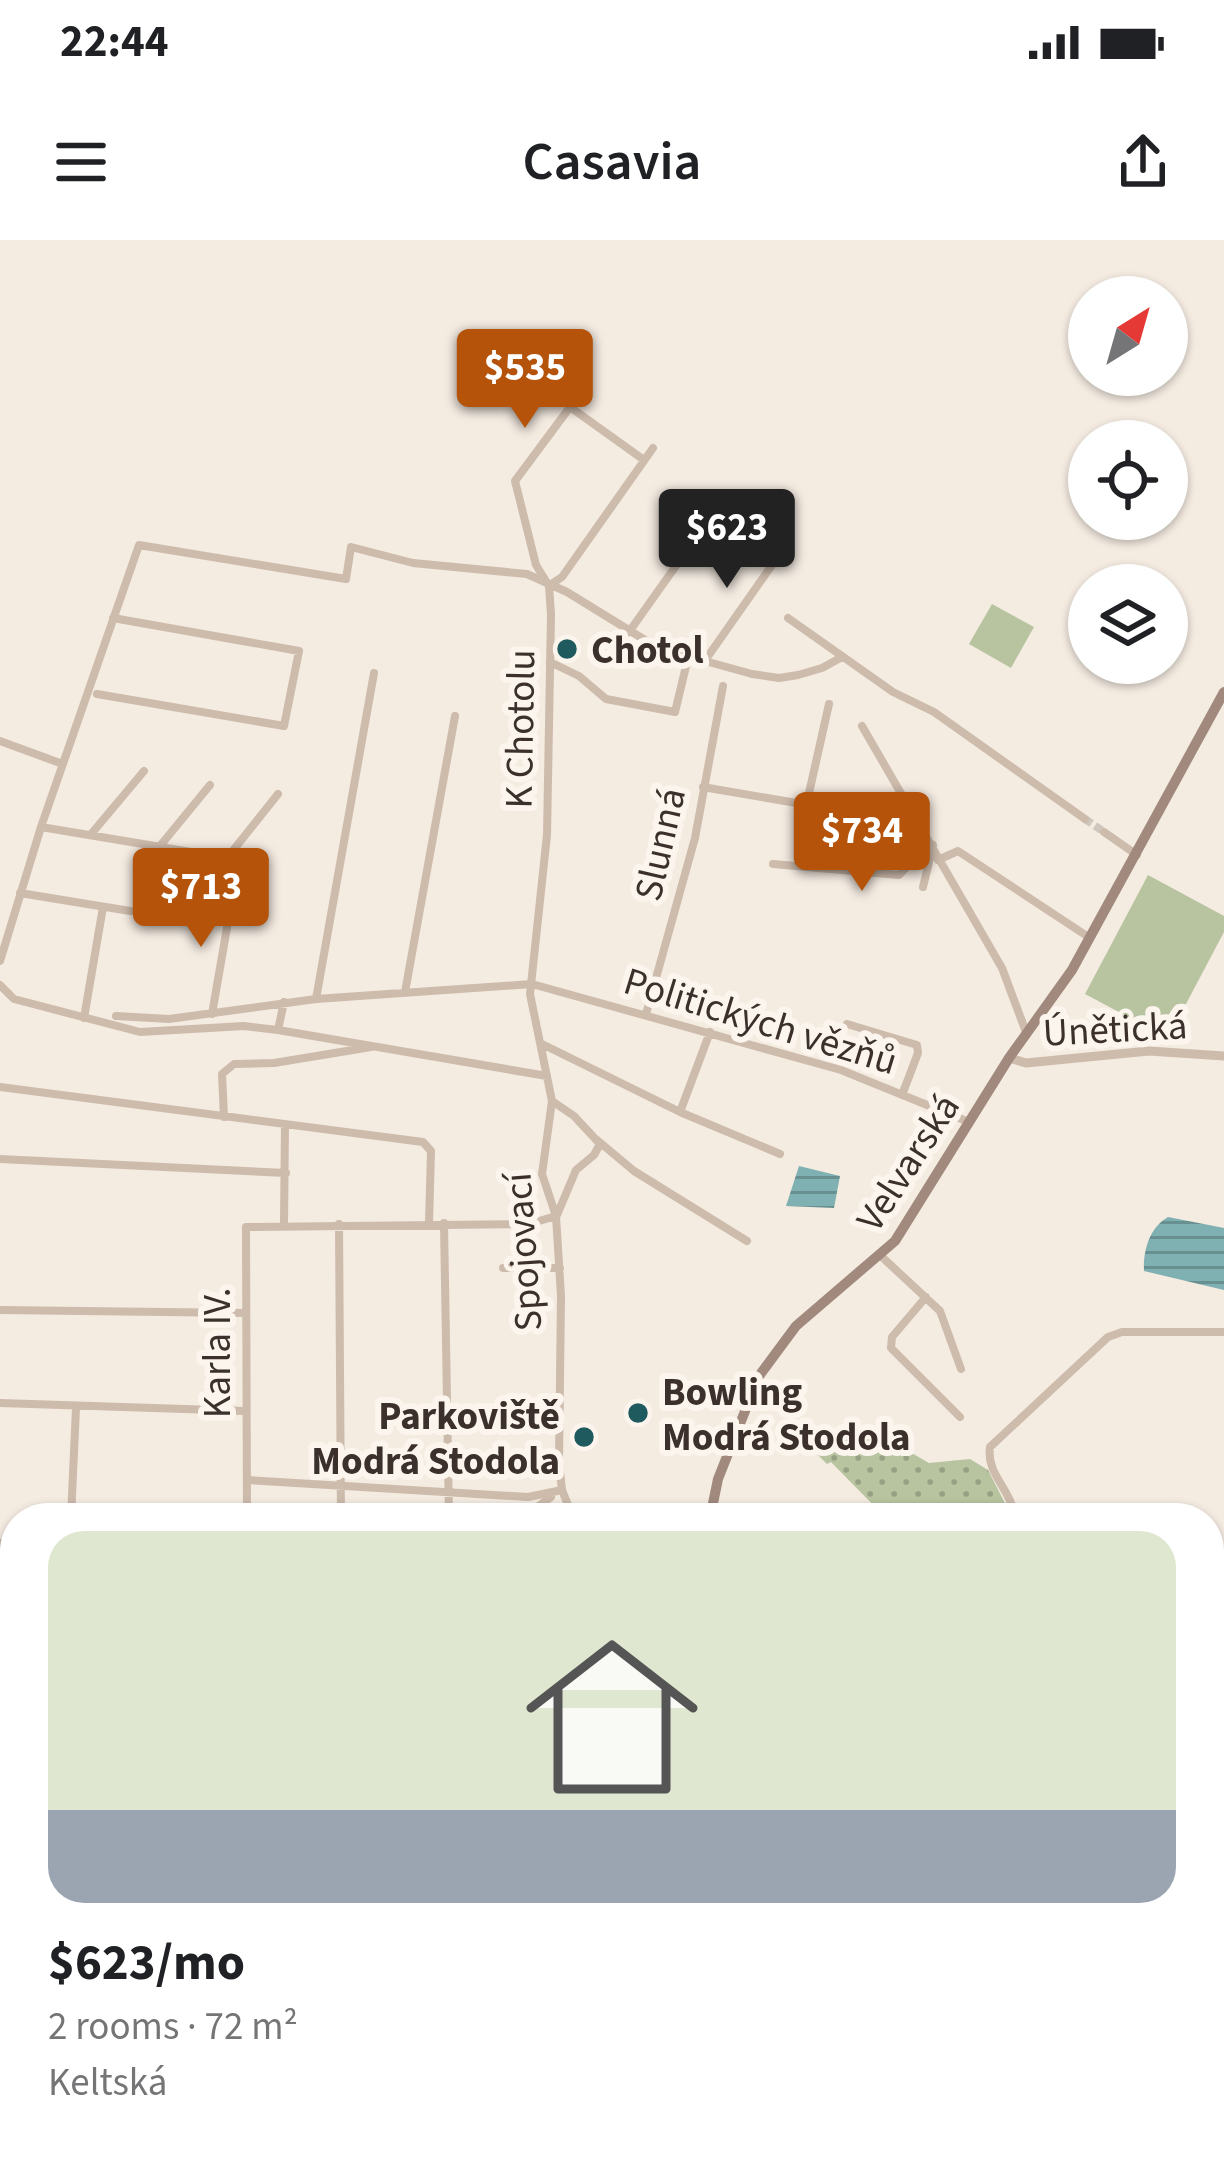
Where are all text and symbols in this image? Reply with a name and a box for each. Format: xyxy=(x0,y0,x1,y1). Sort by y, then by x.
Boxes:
text: 22:44 xyxy=(60,10,169,74)
text: Casavia xyxy=(523,124,701,201)
icon: menu xyxy=(48,129,114,195)
icon: share xyxy=(1110,129,1176,195)
north arrow xyxy=(1068,276,1188,396)
map controls xyxy=(1068,276,1188,684)
pin: $535 xyxy=(454,329,596,431)
text: $535 xyxy=(484,340,566,396)
button: locate xyxy=(1068,420,1188,540)
pin: $623 xyxy=(656,489,798,591)
text: $623 xyxy=(686,500,768,556)
button: layers xyxy=(1068,564,1188,684)
place label: Chotol xyxy=(591,623,704,679)
marker: Chotol xyxy=(554,636,580,662)
street label: K Chotolu xyxy=(492,649,550,809)
street label: Slunná xyxy=(621,782,701,906)
pin: $734 xyxy=(791,792,933,894)
text: $734 xyxy=(821,803,903,859)
pin: $713 xyxy=(130,848,272,950)
text: $713 xyxy=(160,859,242,915)
street label: Politických vězňů xyxy=(617,954,904,1090)
street label: Únětická xyxy=(1041,998,1189,1062)
street label: Velvarská xyxy=(843,1083,974,1243)
street label: Spojovací xyxy=(490,1169,557,1333)
street label: Karla IV. xyxy=(190,1288,246,1418)
place label: Bowling Modrá Stodola xyxy=(662,1365,911,1466)
place label: Parkoviště Modrá Stodola xyxy=(311,1389,560,1490)
marker: Bowling Modrá Stodola xyxy=(625,1400,651,1426)
marker: Parkoviště Modrá Stodola xyxy=(571,1424,597,1450)
icon: home xyxy=(504,1609,720,1825)
text: $623/mo xyxy=(48,1927,245,1999)
text: 2 rooms · 72 m² xyxy=(48,1999,298,2055)
text: Keltská xyxy=(48,2055,167,2111)

